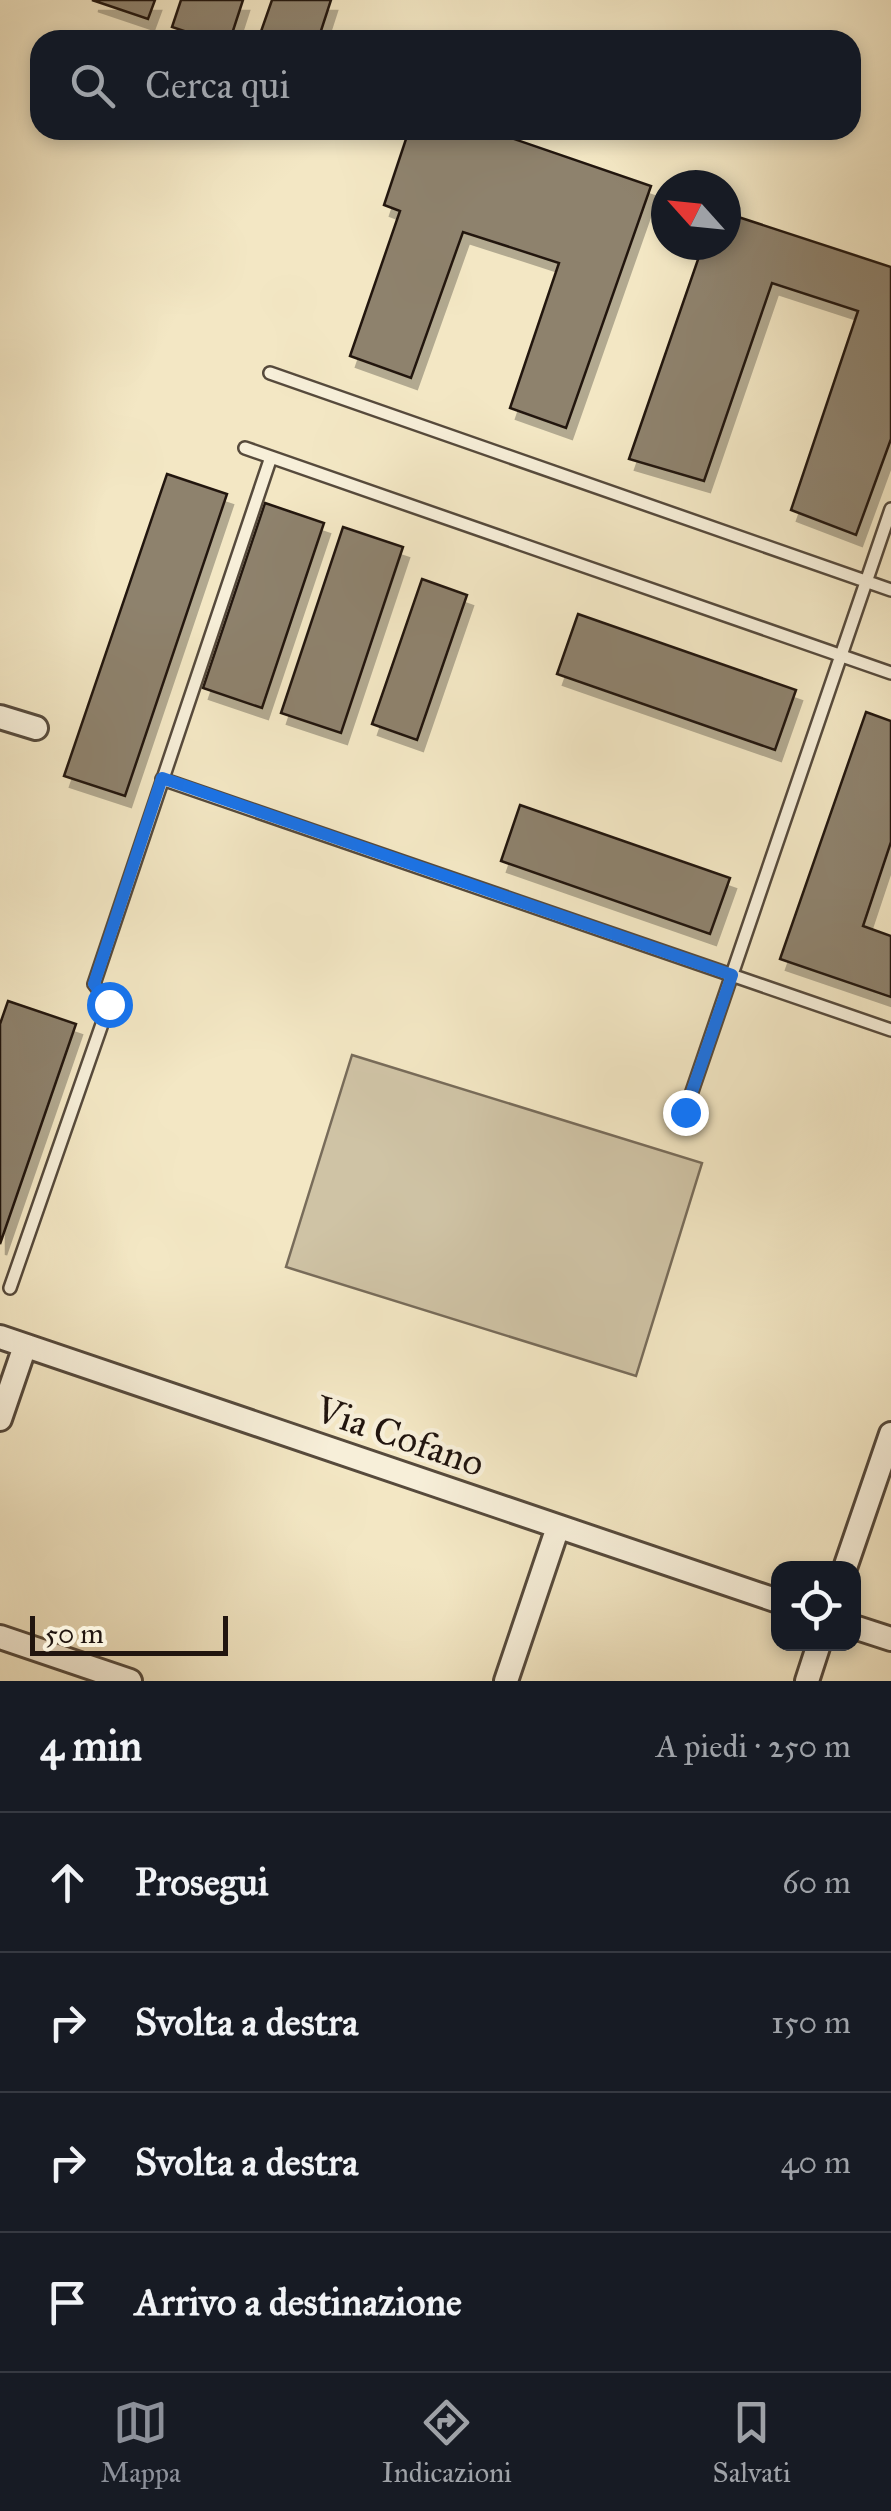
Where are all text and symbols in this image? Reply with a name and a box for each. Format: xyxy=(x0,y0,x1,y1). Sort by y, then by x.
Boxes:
search box xyxy=(30,30,861,140)
icon: search xyxy=(65,58,120,113)
text: Cerca qui xyxy=(145,62,290,108)
north arrow xyxy=(651,170,741,260)
route start xyxy=(87,982,133,1028)
route end xyxy=(663,1090,709,1136)
street label: Via Cofano xyxy=(309,1385,490,1486)
map controls xyxy=(771,1561,861,1651)
button: locate xyxy=(771,1561,861,1651)
scale bar xyxy=(30,1611,228,1656)
text: 50 m xyxy=(45,1616,104,1651)
text: 4 min xyxy=(40,1720,142,1772)
text: A piedi · 250 m xyxy=(656,1727,851,1766)
icon: ahead xyxy=(40,1855,95,1910)
text: Prosegui xyxy=(135,1859,269,1905)
text: 60 m xyxy=(782,1863,851,1902)
icon: right xyxy=(40,1995,95,2050)
text: Svolta a destra xyxy=(135,1999,358,2045)
text: 150 m xyxy=(771,2003,851,2042)
icon: right xyxy=(40,2135,95,2190)
text: Svolta a destra xyxy=(135,2139,358,2185)
text: 40 m xyxy=(781,2143,851,2182)
icon: arrive xyxy=(40,2275,95,2330)
text: Arrivo a destinazione xyxy=(135,2279,462,2325)
tab: Mappa xyxy=(100,2395,181,2490)
tab: Indicazioni xyxy=(382,2395,512,2490)
tab: Salvati xyxy=(713,2395,791,2490)

